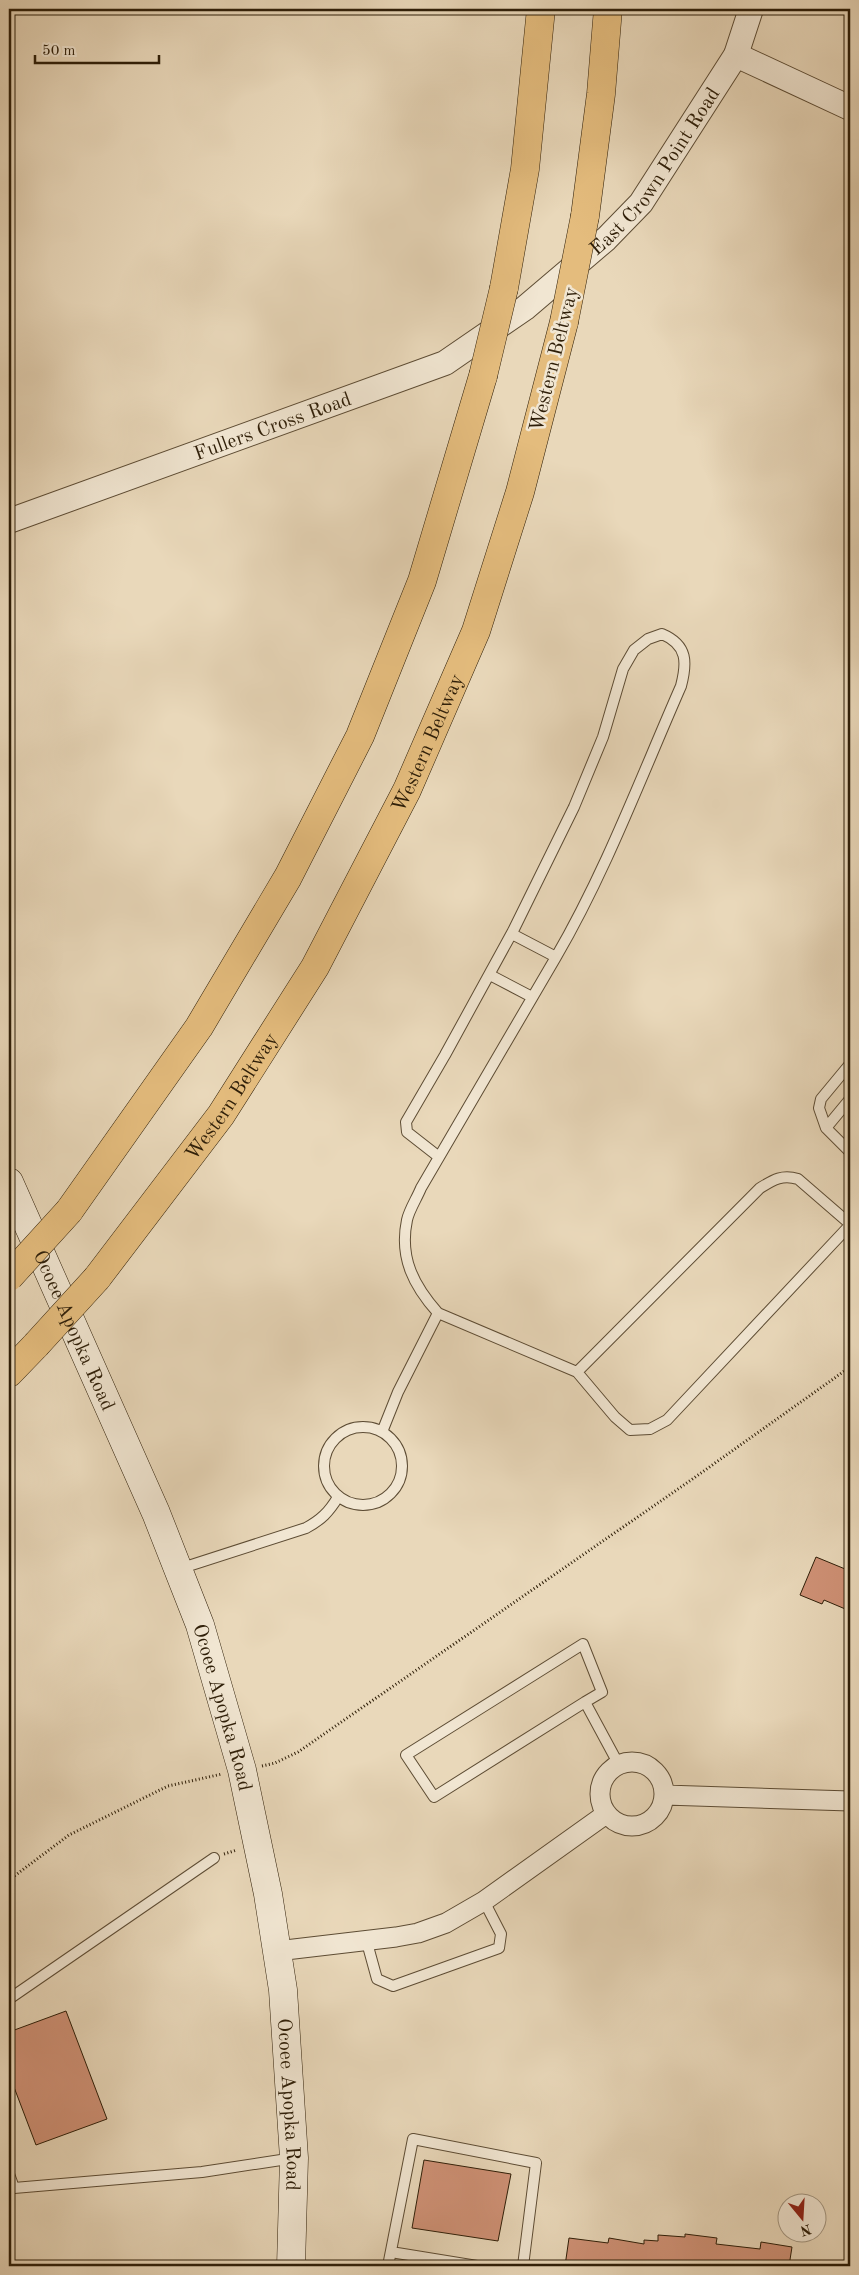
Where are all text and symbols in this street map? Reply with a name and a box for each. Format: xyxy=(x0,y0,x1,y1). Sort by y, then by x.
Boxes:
scale bar xyxy=(35,32,159,64)
text: 50 m xyxy=(42,44,76,59)
street label: East Crown Point Road xyxy=(587,85,724,260)
street label: Western Beltway xyxy=(527,285,583,434)
street label: Fullers Cross Road xyxy=(192,390,354,465)
street label: Western Beltway xyxy=(389,671,468,816)
street label: Western Beltway xyxy=(182,1030,283,1165)
street label: Ocoee Apopka Road xyxy=(29,1248,117,1414)
street label: Ocoee Apopka Road xyxy=(188,1622,254,1793)
street label: Ocoee Apopka Road xyxy=(273,2018,302,2191)
north arrow xyxy=(776,2192,826,2242)
text: N xyxy=(798,2221,813,2238)

